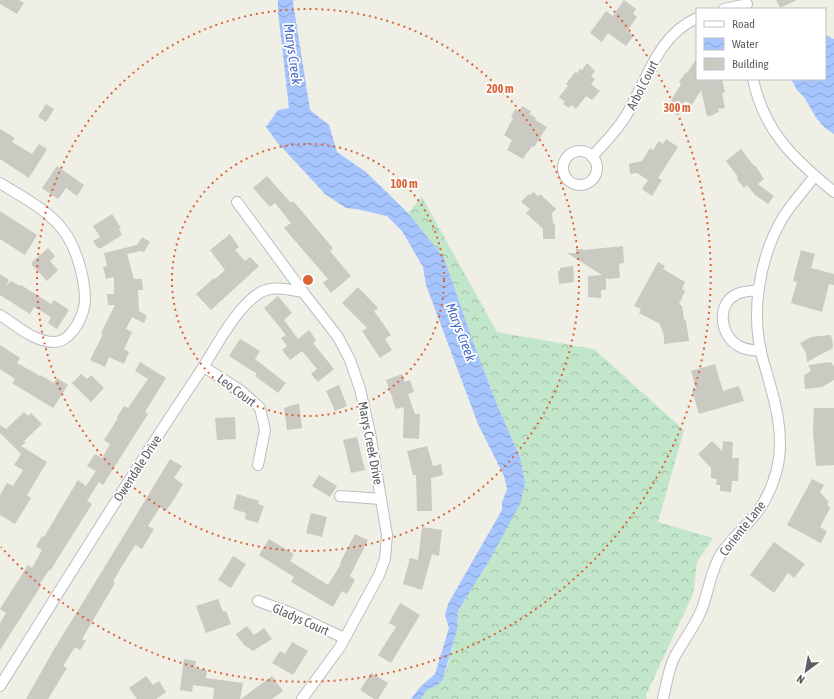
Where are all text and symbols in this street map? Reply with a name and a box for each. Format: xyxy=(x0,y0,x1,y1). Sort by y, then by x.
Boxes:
legend xyxy=(696,8,826,80)
text: Road xyxy=(732,17,755,31)
water label: Marys Creek xyxy=(281,23,305,86)
text: Water xyxy=(732,37,759,51)
text: Building xyxy=(732,57,770,71)
street label: Arbol Court xyxy=(624,58,661,112)
text: 200 m xyxy=(486,82,514,96)
text: 300 m xyxy=(663,101,691,115)
text: 100 m xyxy=(390,177,418,191)
centre of rings xyxy=(301,273,315,287)
water label: Marys Creek xyxy=(443,301,480,364)
street label: Leo Court xyxy=(214,371,259,410)
street label: Marys Creek Drive xyxy=(355,400,386,486)
street label: Owendale Drive xyxy=(110,432,164,504)
street label: Coriente Lane xyxy=(716,498,769,559)
street label: Gladys Court xyxy=(270,600,331,639)
north arrow xyxy=(786,651,826,691)
text: N xyxy=(795,673,807,686)

